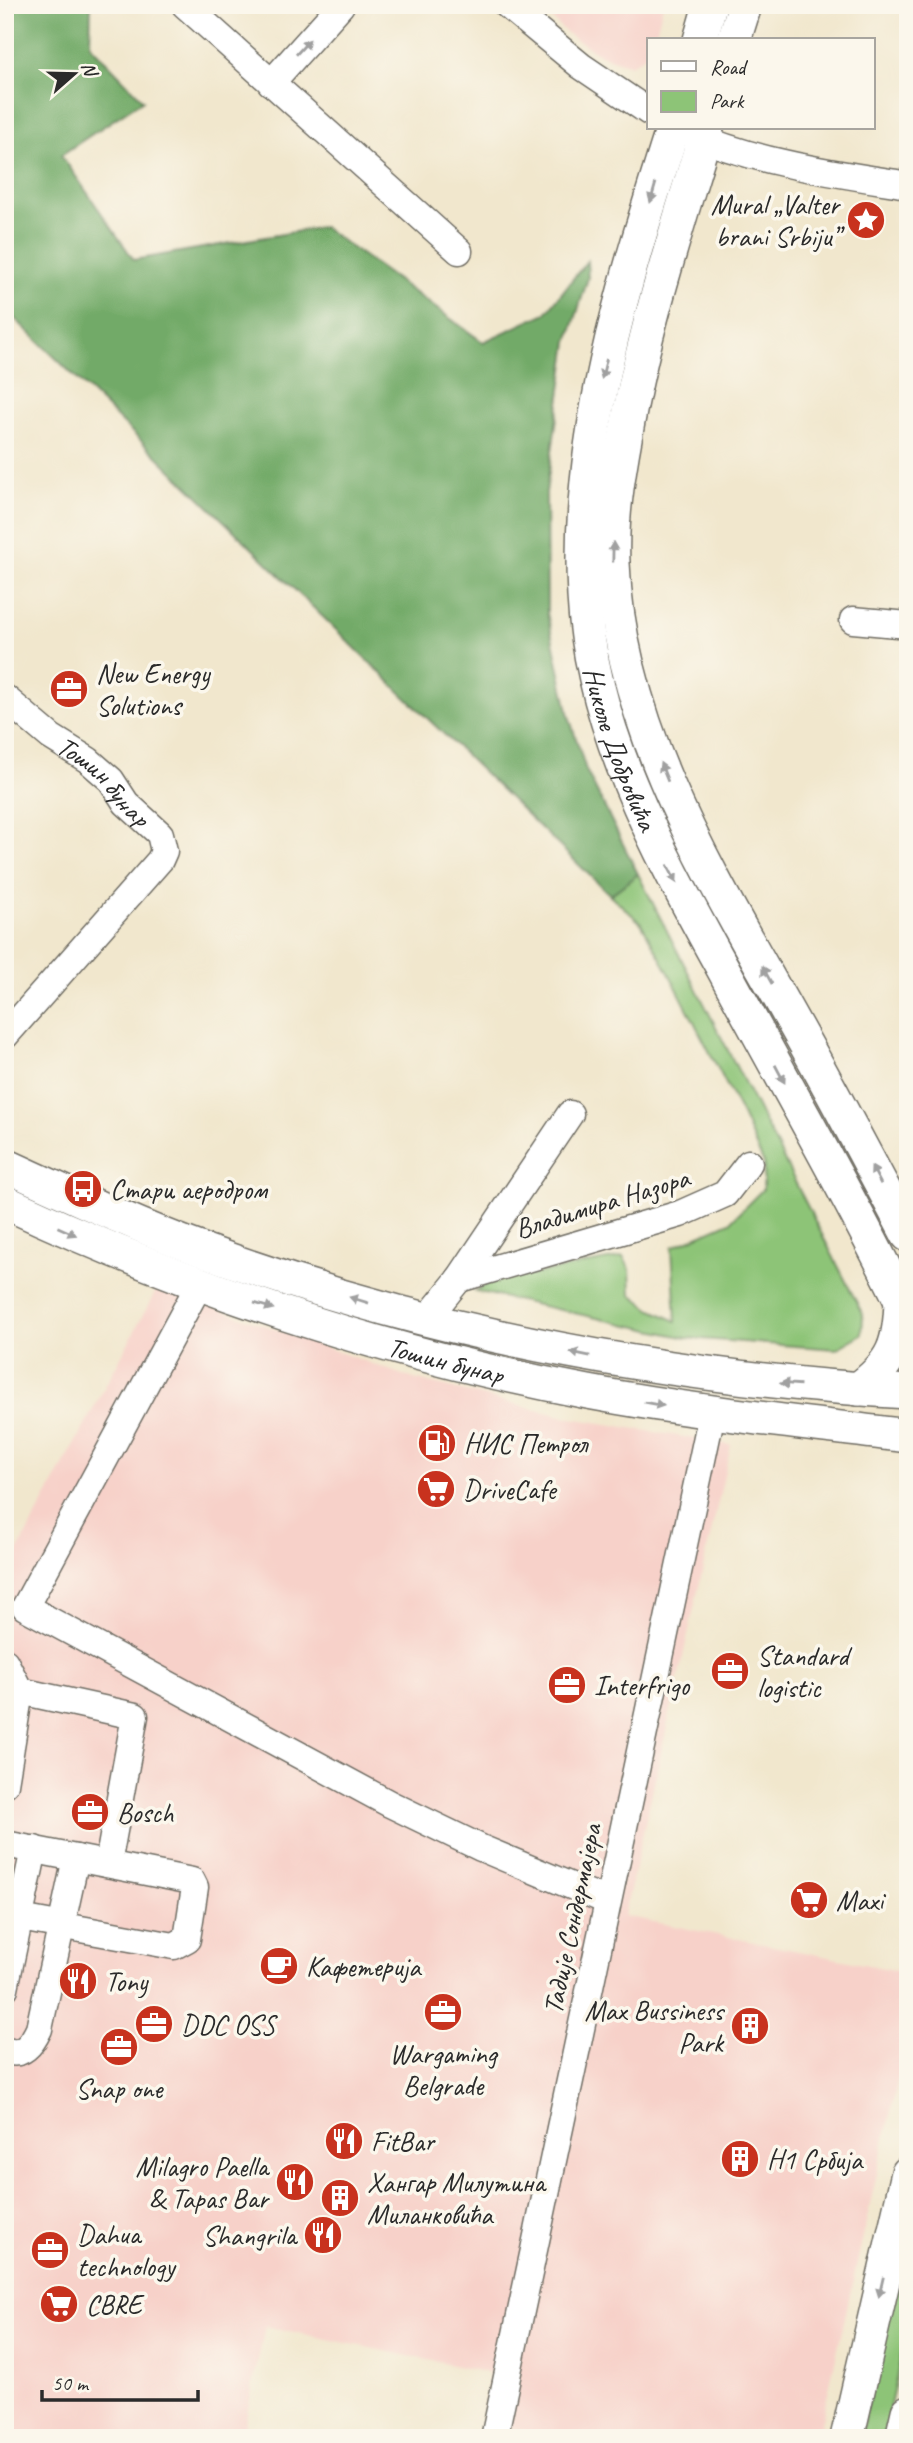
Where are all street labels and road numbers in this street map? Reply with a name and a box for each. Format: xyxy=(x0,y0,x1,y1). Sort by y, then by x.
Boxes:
street label: Николе Добровића xyxy=(576,664,666,838)
street label: Тошин бунар xyxy=(51,728,159,835)
street label: Владимира Назора xyxy=(511,1159,695,1246)
street label: Тошин бунар xyxy=(384,1328,508,1392)
street label: Тадије Сондермајера xyxy=(535,1819,610,2017)

